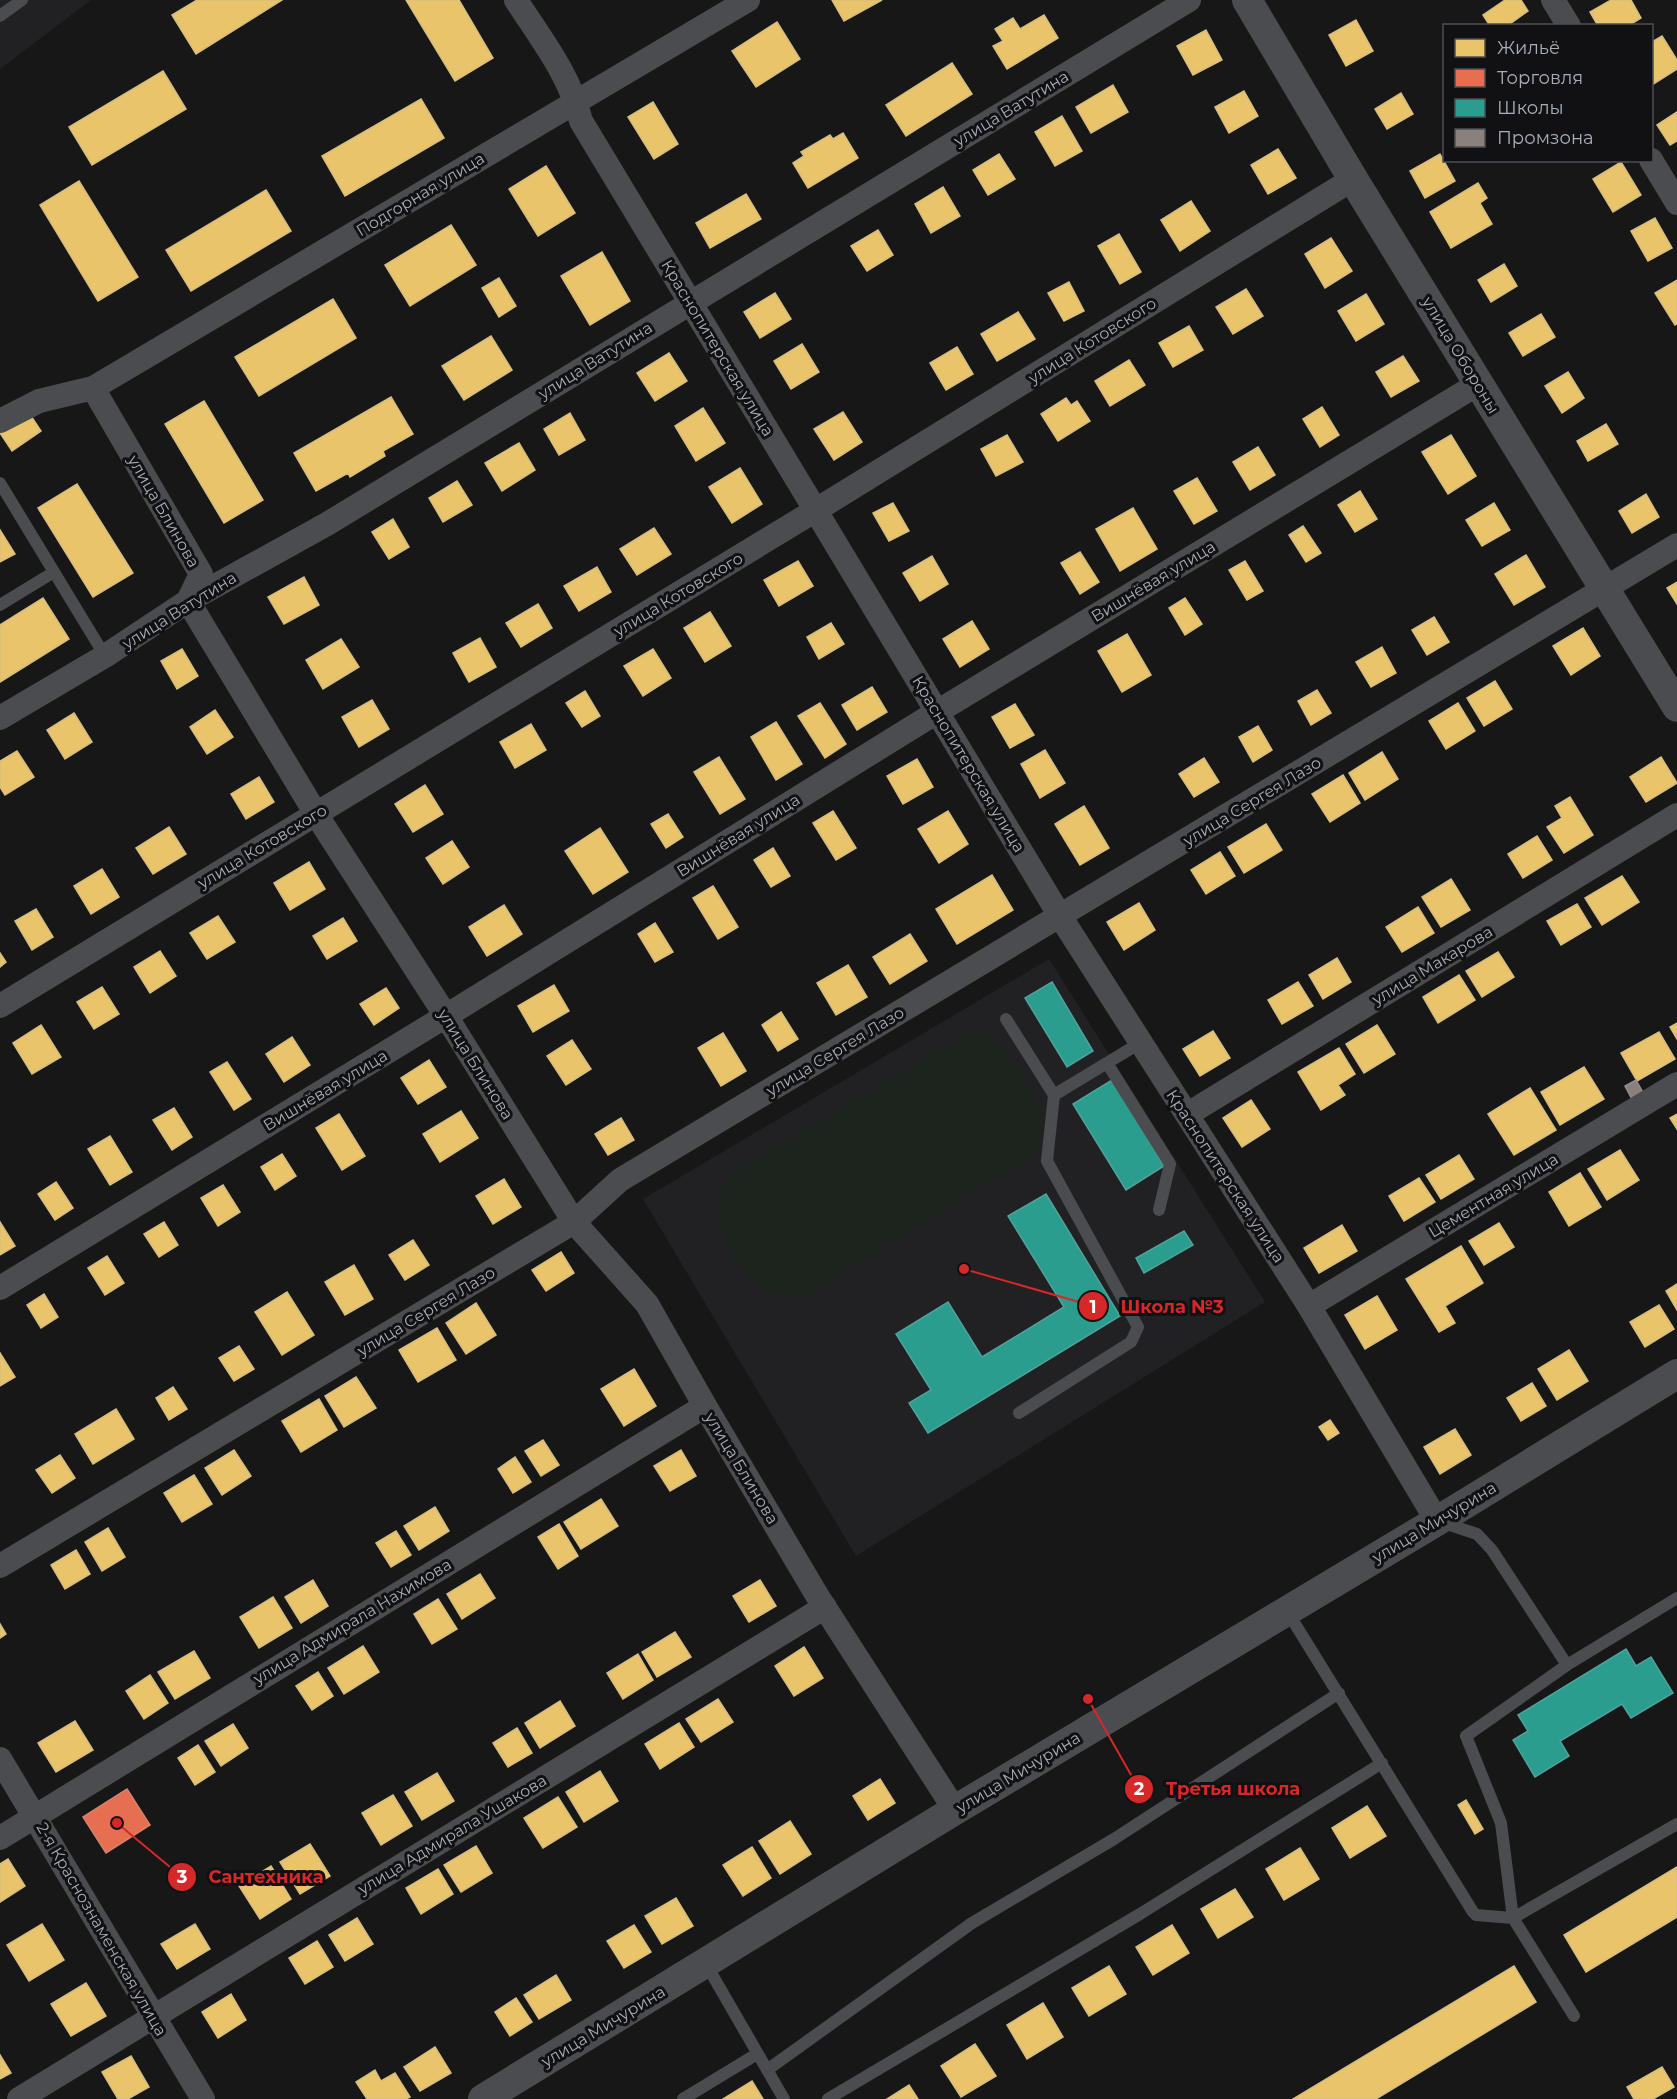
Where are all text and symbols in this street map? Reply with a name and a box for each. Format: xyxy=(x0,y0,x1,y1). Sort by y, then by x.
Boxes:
legend xyxy=(1443,24,1653,162)
text: Жильё xyxy=(1497,37,1560,59)
street label: улица Ватутина xyxy=(950,67,1072,151)
text: Торговля xyxy=(1497,67,1583,89)
text: Школы xyxy=(1497,97,1564,119)
text: Промзона xyxy=(1497,127,1594,149)
street label: Подгорная улица xyxy=(353,149,488,240)
street label: Краснопитерская улица xyxy=(657,257,778,440)
street label: улица Котовского xyxy=(1024,293,1160,388)
street label: улица Обороны xyxy=(1418,293,1503,417)
street label: улица Ватутина xyxy=(534,318,656,404)
street label: улица Блинова xyxy=(123,451,203,571)
street label: Вишнёвая улица xyxy=(1088,537,1219,626)
street label: улица Котовского xyxy=(609,548,746,641)
street label: улица Ватутина xyxy=(118,568,240,654)
street label: Краснопитерская улица xyxy=(908,673,1029,856)
street label: улица Сергея Лазо xyxy=(1179,753,1325,851)
street label: Вишнёвая улица xyxy=(673,790,803,881)
street label: улица Котовского xyxy=(193,800,330,893)
street label: улица Макарова xyxy=(1368,922,1496,1010)
street label: улица Сергея Лазо xyxy=(762,1003,908,1101)
street label: улица Блинова xyxy=(433,1005,517,1123)
street label: Вишнёвая улица xyxy=(260,1046,391,1135)
street label: Краснопитерская улица xyxy=(1162,1086,1289,1266)
street label: Цементная улица xyxy=(1425,1149,1561,1242)
street label: улица Сергея Лазо xyxy=(353,1263,499,1361)
callout: Школа №3 xyxy=(1078,1288,1235,1324)
text: 1 xyxy=(1089,1296,1097,1318)
text: Школа №3 xyxy=(1120,1296,1224,1318)
street label: улица Блинова xyxy=(700,1408,782,1527)
street label: улица Мичурина xyxy=(1368,1478,1500,1567)
street label: улица Адмирала Нахимова xyxy=(249,1555,455,1689)
street label: улица Мичурина xyxy=(952,1728,1084,1817)
street label: улица Адмирала Ушакова xyxy=(354,1770,550,1899)
callout: Третья школа xyxy=(1124,1771,1312,1807)
text: 2 xyxy=(1134,1778,1145,1800)
text: Третья школа xyxy=(1166,1778,1300,1800)
street label: 2-я Краснознаменская улица xyxy=(33,1819,171,2039)
callout: Сантехника xyxy=(167,1859,336,1895)
text: 3 xyxy=(176,1866,188,1888)
text: Сантехника xyxy=(208,1866,324,1888)
street label: улица Мичурина xyxy=(537,1982,669,2071)

